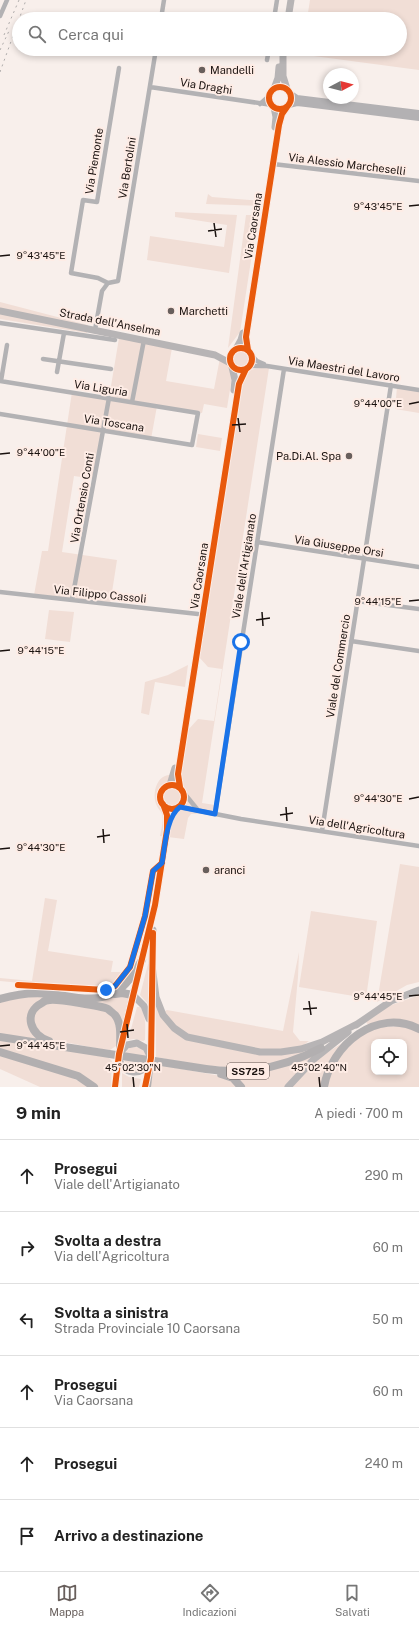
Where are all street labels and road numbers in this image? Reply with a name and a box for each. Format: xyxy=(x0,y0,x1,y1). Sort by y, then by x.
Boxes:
street label: Via Draghi xyxy=(179,76,233,96)
street label: Via Piemonte xyxy=(83,127,105,195)
street label: Via Bertolini xyxy=(116,136,138,200)
street label: Via Alessio Marcheselli xyxy=(288,151,406,177)
street label: Via Caorsana xyxy=(242,192,264,260)
street label: Strada dell'Anselma xyxy=(58,306,162,338)
street label: Via Maestri del Lavoro xyxy=(287,354,401,384)
street label: Via Liguria xyxy=(73,378,129,398)
street label: Via Toscana xyxy=(83,412,145,434)
street label: Via Ortensio Conti xyxy=(68,452,96,544)
street label: Viale dell'Artigianato xyxy=(230,512,258,620)
street label: Via Giuseppe Orsi xyxy=(293,533,385,559)
street label: Via Caorsana xyxy=(188,542,210,610)
street label: Via Filippo Cassoli xyxy=(53,583,147,605)
street label: Viale del Commercio xyxy=(324,613,352,719)
street label: Via dell'Agricoltura xyxy=(308,813,406,841)
road number: SS725 xyxy=(227,1063,269,1079)

